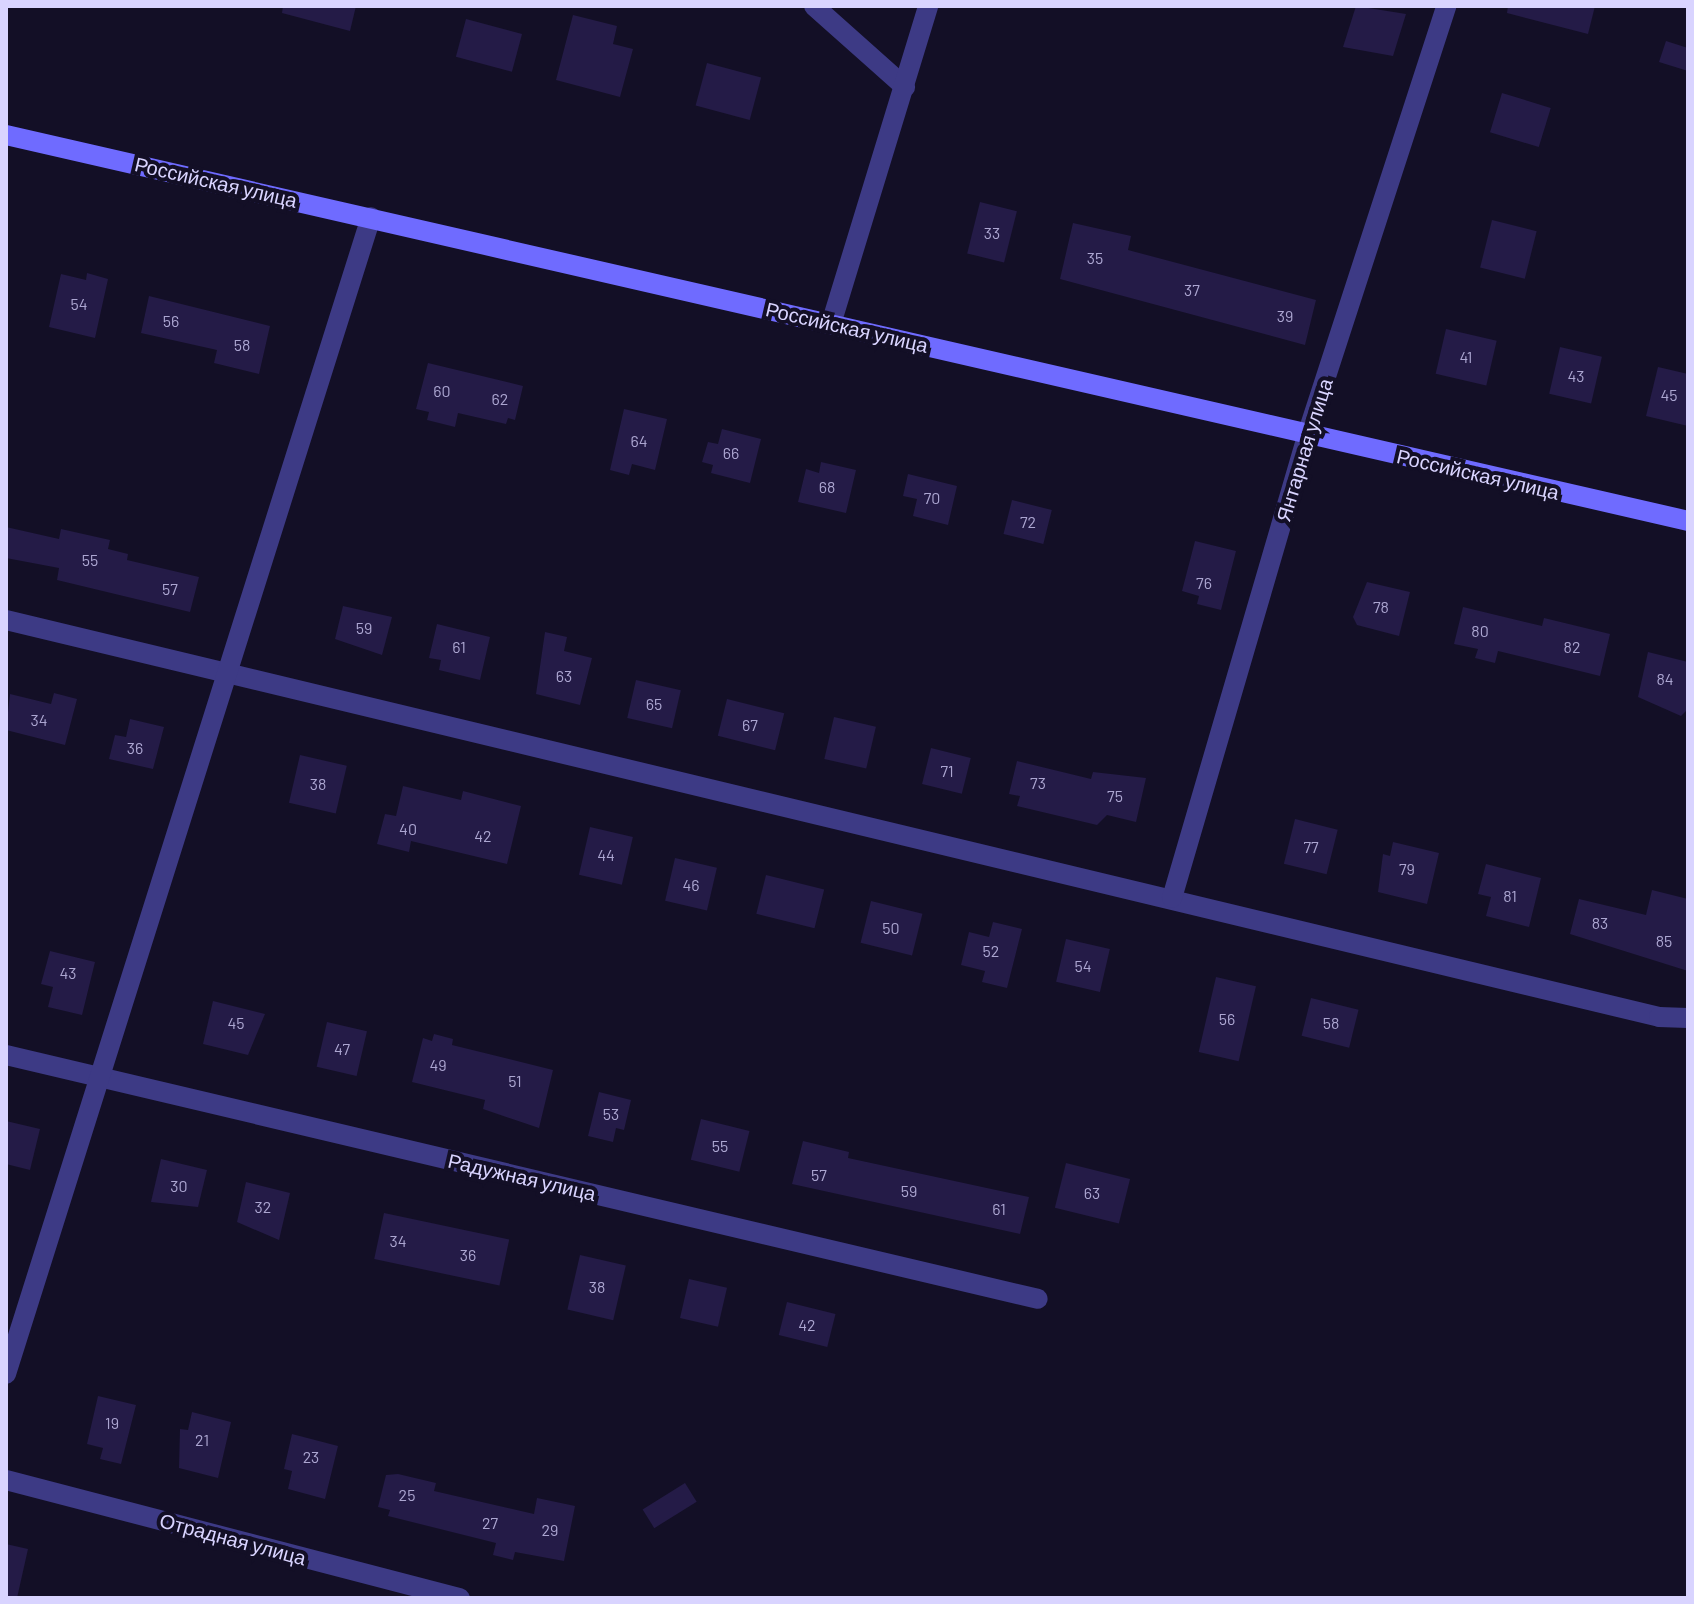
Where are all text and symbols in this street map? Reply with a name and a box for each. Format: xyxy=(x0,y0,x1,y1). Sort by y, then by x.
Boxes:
street label: Российская улица xyxy=(132,152,300,212)
house number: 33 xyxy=(984,223,1000,243)
house number: 35 xyxy=(1087,248,1103,268)
house number: 37 xyxy=(1184,280,1200,300)
house number: 54 xyxy=(70,294,88,314)
street label: Российская улица xyxy=(763,297,931,357)
house number: 39 xyxy=(1277,306,1293,326)
house number: 56 xyxy=(163,311,179,331)
house number: 58 xyxy=(234,335,250,355)
house number: 41 xyxy=(1460,347,1472,367)
house number: 43 xyxy=(1567,366,1585,386)
street label: Янтарная улица xyxy=(1271,375,1337,525)
house number: 60 xyxy=(433,381,451,401)
house number: 45 xyxy=(1660,385,1678,405)
house number: 62 xyxy=(492,389,508,409)
house number: 64 xyxy=(630,431,648,451)
house number: 66 xyxy=(723,443,739,463)
street label: Российская улица xyxy=(1394,444,1562,504)
house number: 68 xyxy=(819,477,835,497)
house number: 70 xyxy=(924,488,940,508)
house number: 72 xyxy=(1020,512,1036,532)
house number: 55 xyxy=(82,550,98,570)
house number: 76 xyxy=(1196,573,1212,593)
house number: 57 xyxy=(162,579,178,599)
house number: 78 xyxy=(1373,597,1389,617)
house number: 59 xyxy=(356,618,372,638)
house number: 80 xyxy=(1471,621,1489,641)
house number: 61 xyxy=(452,637,466,657)
house number: 82 xyxy=(1564,637,1580,657)
house number: 63 xyxy=(556,666,572,686)
house number: 84 xyxy=(1656,669,1674,689)
house number: 65 xyxy=(646,694,662,714)
house number: 34 xyxy=(30,710,48,730)
house number: 67 xyxy=(742,715,758,735)
house number: 36 xyxy=(127,738,143,758)
house number: 71 xyxy=(940,761,954,781)
house number: 73 xyxy=(1030,773,1046,793)
house number: 38 xyxy=(310,774,326,794)
house number: 75 xyxy=(1107,786,1123,806)
house number: 40 xyxy=(399,819,417,839)
house number: 42 xyxy=(474,826,492,846)
house number: 77 xyxy=(1303,837,1319,857)
house number: 44 xyxy=(597,845,615,865)
house number: 79 xyxy=(1399,859,1415,879)
house number: 46 xyxy=(682,875,700,895)
house number: 81 xyxy=(1503,886,1517,906)
house number: 83 xyxy=(1592,913,1608,933)
house number: 50 xyxy=(882,918,900,938)
house number: 85 xyxy=(1656,931,1672,951)
house number: 52 xyxy=(983,941,999,961)
house number: 54 xyxy=(1074,956,1092,976)
house number: 43 xyxy=(59,963,77,983)
house number: 56 xyxy=(1219,1009,1235,1029)
house number: 45 xyxy=(227,1013,245,1033)
house number: 58 xyxy=(1323,1013,1339,1033)
house number: 47 xyxy=(334,1039,350,1059)
house number: 49 xyxy=(429,1055,447,1075)
house number: 51 xyxy=(508,1071,522,1091)
house number: 53 xyxy=(603,1104,619,1124)
house number: 55 xyxy=(712,1136,728,1156)
street label: Радужная улица xyxy=(446,1148,598,1206)
house number: 57 xyxy=(811,1165,827,1185)
house number: 30 xyxy=(170,1176,188,1196)
house number: 59 xyxy=(901,1181,917,1201)
house number: 63 xyxy=(1084,1183,1100,1203)
house number: 32 xyxy=(255,1197,271,1217)
house number: 61 xyxy=(992,1199,1006,1219)
house number: 34 xyxy=(389,1231,407,1251)
house number: 36 xyxy=(460,1245,476,1265)
house number: 38 xyxy=(589,1277,605,1297)
house number: 42 xyxy=(798,1315,816,1335)
house number: 19 xyxy=(105,1413,119,1433)
house number: 21 xyxy=(195,1430,209,1450)
house number: 23 xyxy=(303,1447,319,1467)
house number: 25 xyxy=(399,1485,415,1505)
street label: Отрадная улица xyxy=(157,1508,309,1570)
house number: 27 xyxy=(482,1513,498,1533)
house number: 29 xyxy=(542,1520,558,1540)

